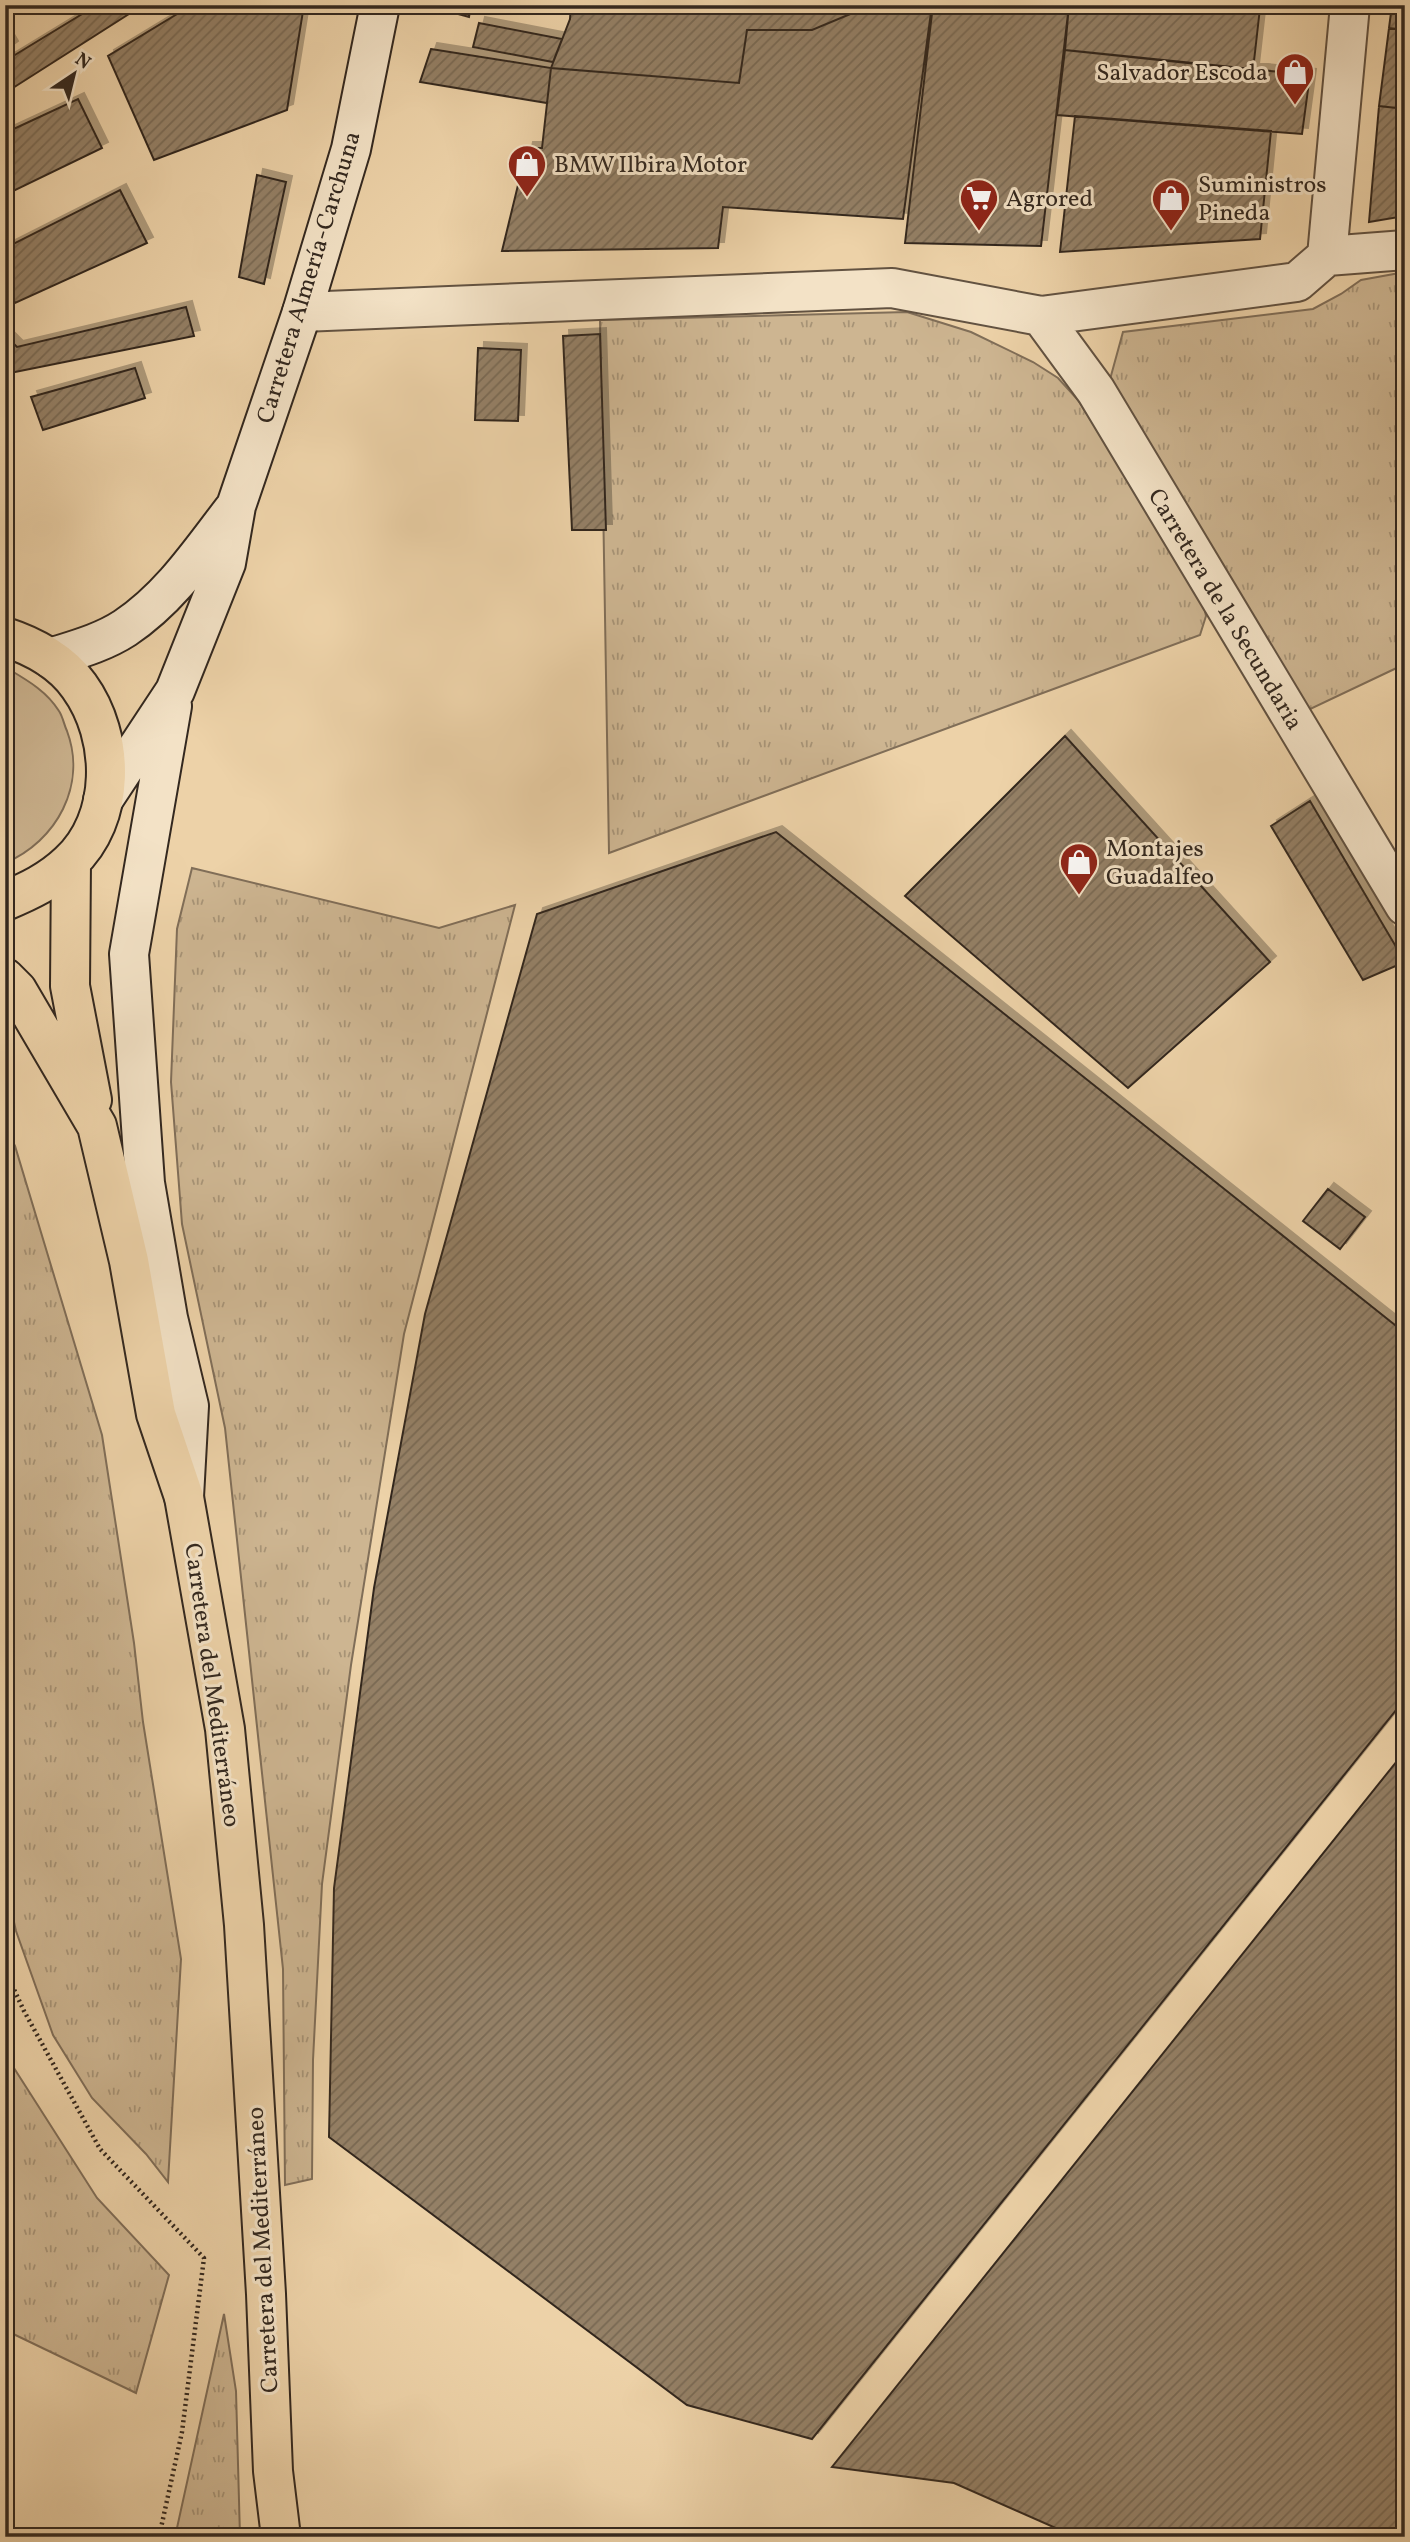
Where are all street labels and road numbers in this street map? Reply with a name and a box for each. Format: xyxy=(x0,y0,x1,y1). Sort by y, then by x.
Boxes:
street label: Carretera Almería-Carchuna xyxy=(249,127,371,428)
street label: Carretera de la Secundaria xyxy=(1138,483,1310,738)
street label: Carretera del Mediterráneo xyxy=(174,1541,248,1829)
street label: Carretera del Mediterráneo xyxy=(240,2106,288,2394)

